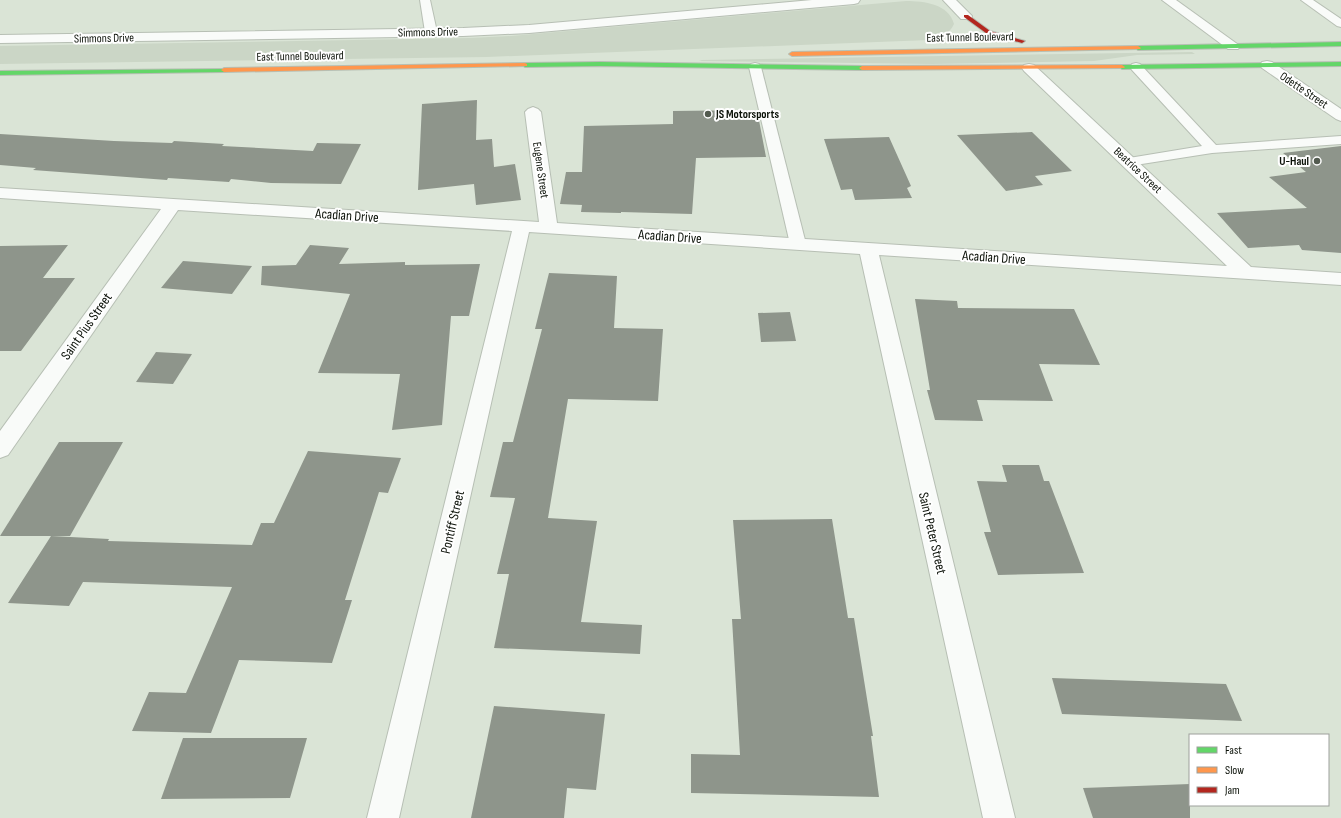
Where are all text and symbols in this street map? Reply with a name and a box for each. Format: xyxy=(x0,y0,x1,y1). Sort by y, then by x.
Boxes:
street label: Simmons Drive xyxy=(398,24,458,41)
street label: East Tunnel Boulevard xyxy=(926,29,1014,46)
street label: Simmons Drive xyxy=(74,30,134,47)
street label: East Tunnel Boulevard xyxy=(256,48,344,65)
street label: Odette Street xyxy=(1277,69,1331,112)
place label: JS Motorsports xyxy=(715,107,779,122)
marker: JS Motorsports xyxy=(703,109,713,119)
street label: Eugene Street xyxy=(529,141,552,200)
street label: Beatrice Street xyxy=(1110,144,1165,197)
place label: U-Haul xyxy=(1279,154,1309,169)
marker: U-Haul xyxy=(1312,156,1322,166)
street label: Acadian Drive xyxy=(314,205,379,226)
street label: Acadian Drive xyxy=(637,226,702,247)
street label: Acadian Drive xyxy=(961,247,1026,268)
street label: Saint Pius Street xyxy=(57,290,116,363)
street label: Pontiff Street xyxy=(437,489,468,555)
street label: Saint Peter Street xyxy=(915,490,950,576)
legend xyxy=(1189,734,1329,806)
text: Fast xyxy=(1225,743,1242,758)
text: Slow xyxy=(1225,763,1244,778)
text: Jam xyxy=(1224,783,1240,798)

